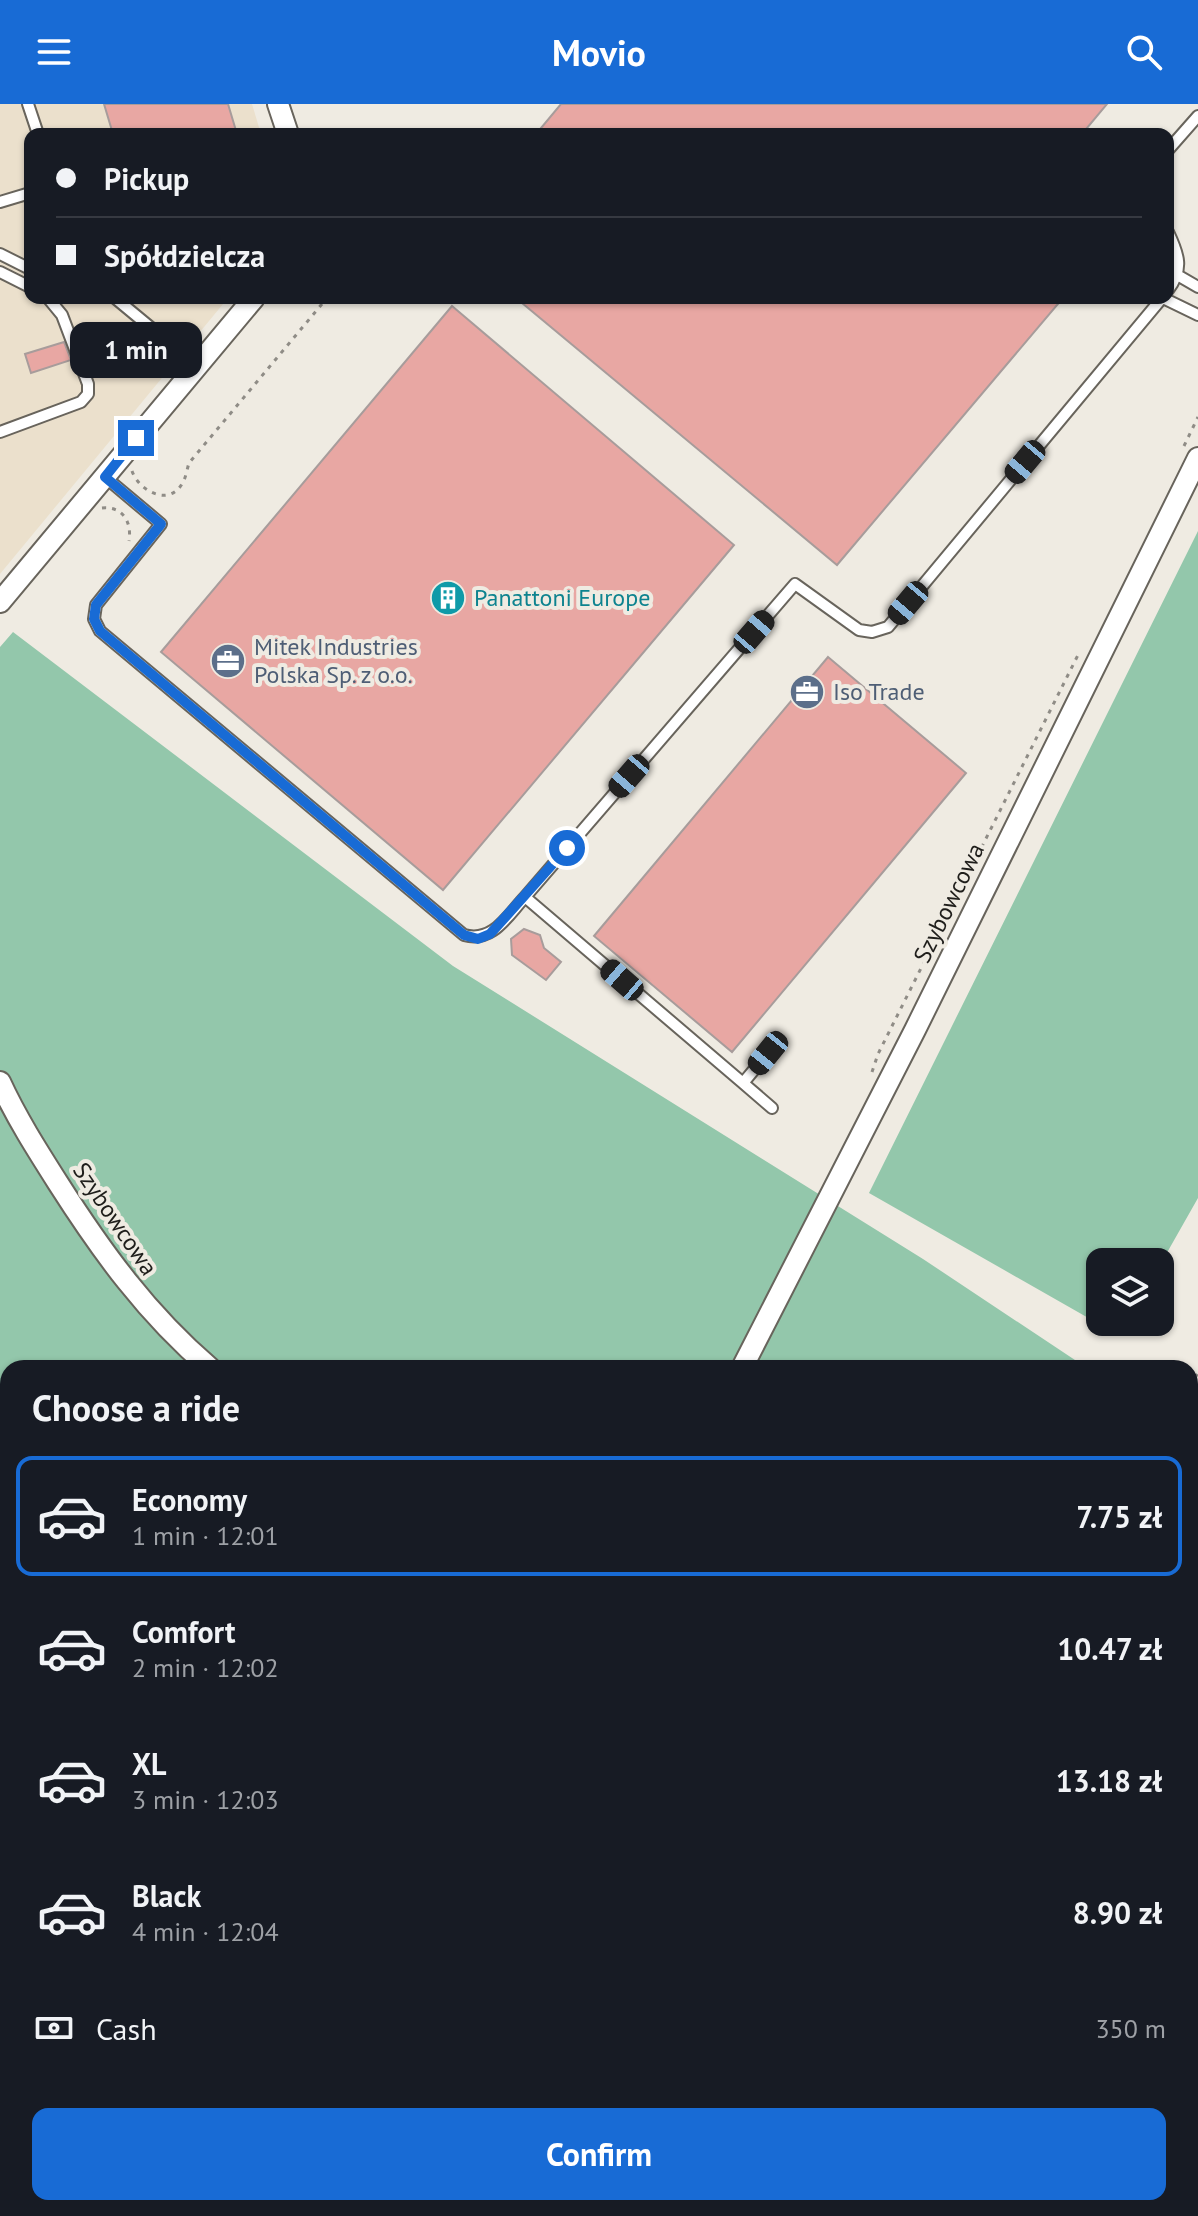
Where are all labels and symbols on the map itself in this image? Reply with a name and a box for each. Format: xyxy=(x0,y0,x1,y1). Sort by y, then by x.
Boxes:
callout: 1 min xyxy=(70,322,202,378)
route end xyxy=(118,420,154,456)
car xyxy=(1000,436,1050,488)
car xyxy=(883,577,933,629)
building icon: Panattoni Europe xyxy=(429,579,467,617)
place label: Panattoni Europe xyxy=(474,582,650,613)
car xyxy=(729,606,779,658)
place label: Mitek Industries Polska Sp. z o.o. xyxy=(254,631,418,690)
office icon: Mitek Industries Polska Sp. z o.o. xyxy=(209,642,247,680)
office icon: Iso Trade xyxy=(788,673,826,711)
place label: Iso Trade xyxy=(833,676,925,707)
car xyxy=(604,750,654,802)
route start xyxy=(549,830,585,866)
street label: Szybowcowa xyxy=(906,838,991,968)
car xyxy=(596,955,648,1005)
car xyxy=(744,1027,792,1079)
street label: Szybowcowa xyxy=(66,1156,165,1281)

